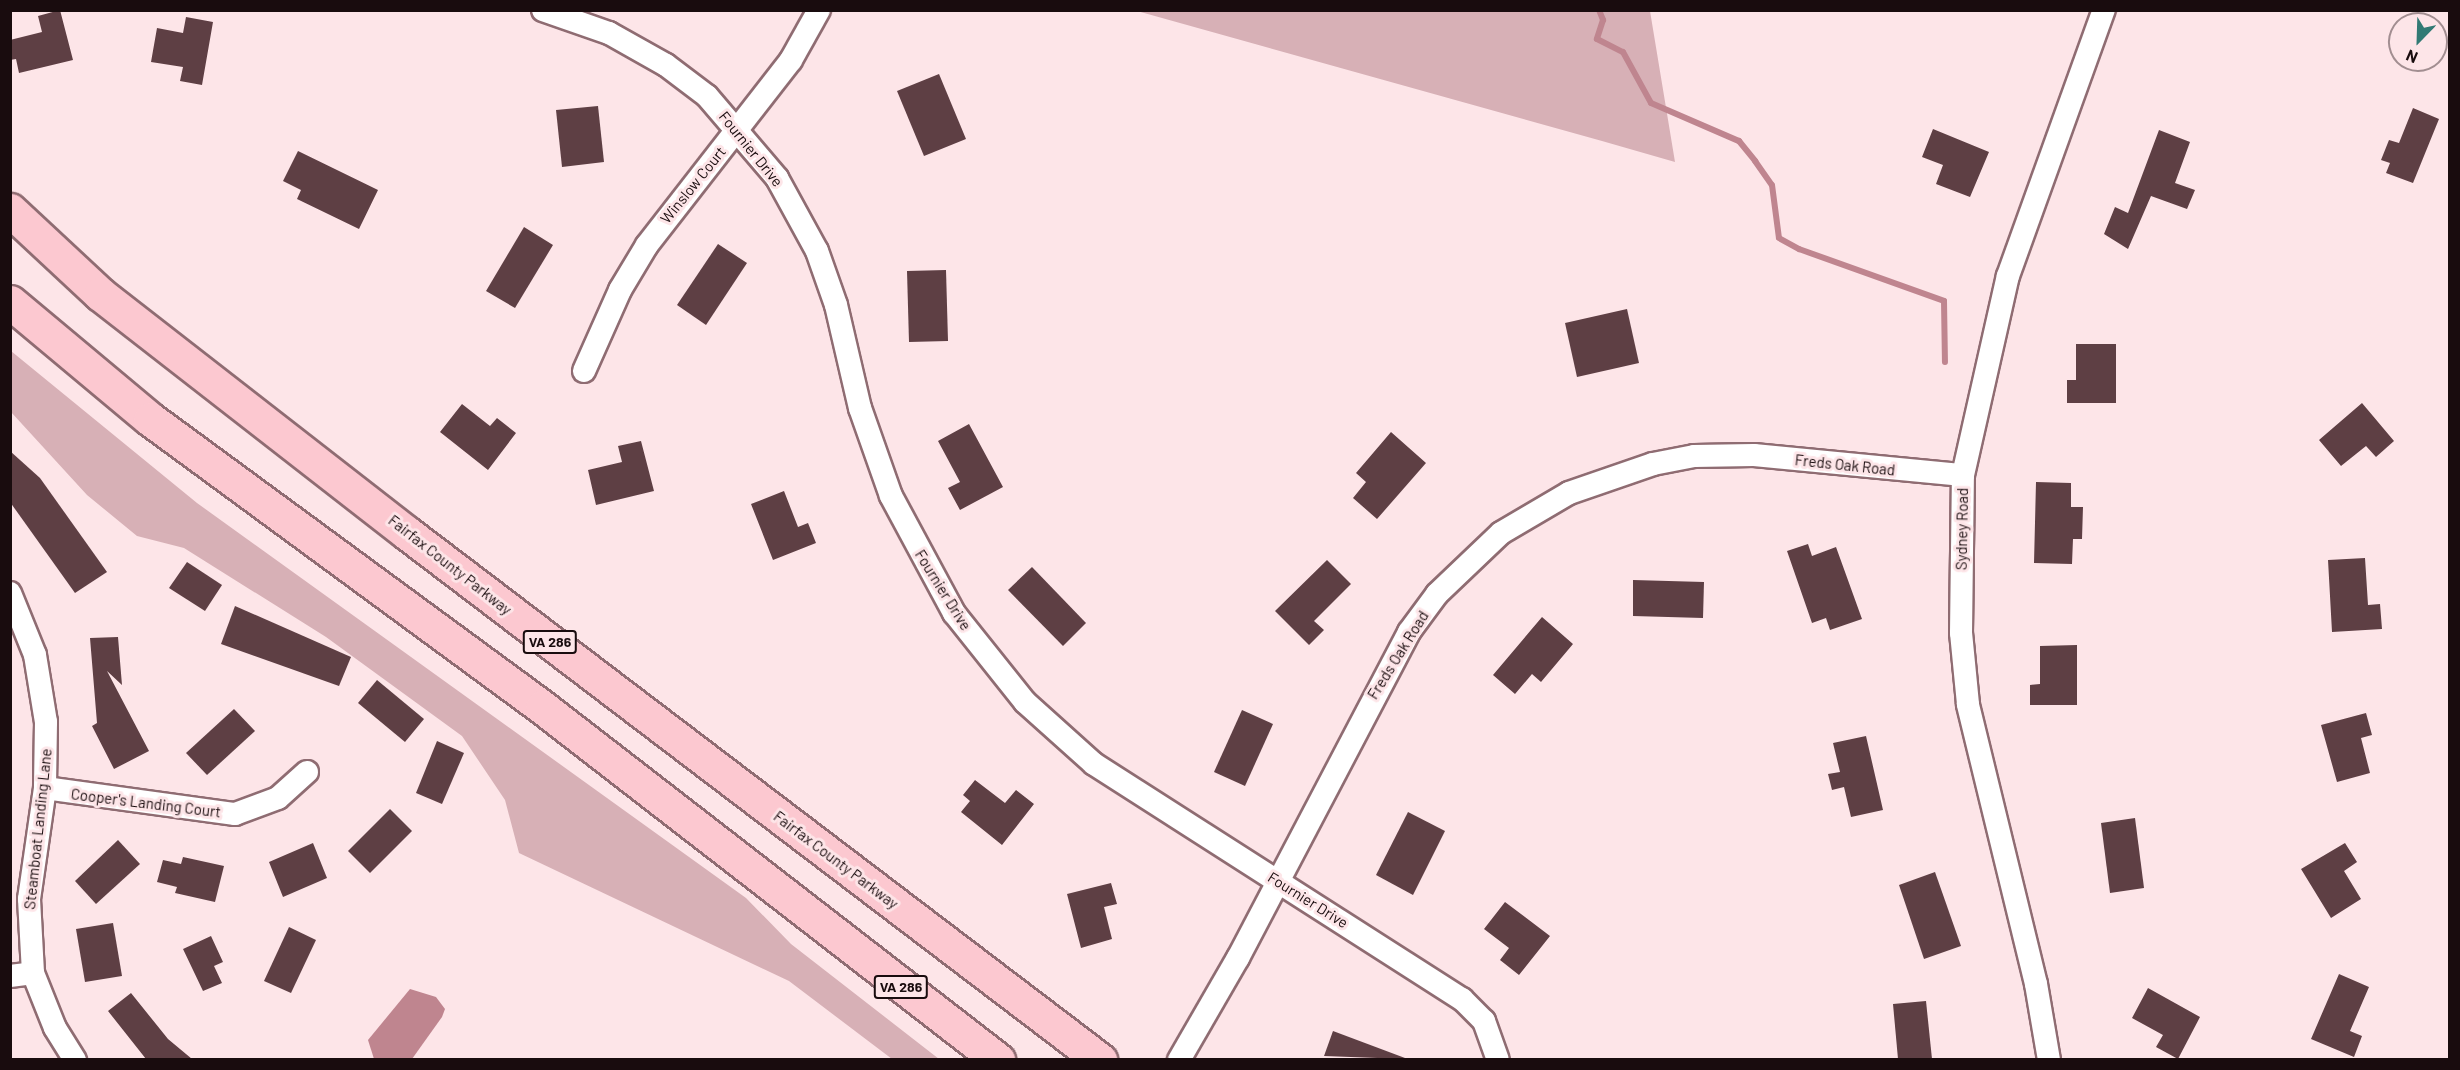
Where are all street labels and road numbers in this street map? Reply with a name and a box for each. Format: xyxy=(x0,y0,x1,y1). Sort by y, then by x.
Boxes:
street label: Fournier Drive xyxy=(715,108,787,190)
street label: Winslow Court xyxy=(656,143,730,227)
street label: Freds Oak Road xyxy=(1794,451,1896,479)
street label: Sydney Road xyxy=(1952,488,1972,570)
street label: Fairfax County Parkway xyxy=(385,511,515,619)
street label: Fournier Drive xyxy=(911,546,975,634)
street label: Freds Oak Road xyxy=(1364,608,1432,702)
road number: VA 286 xyxy=(522,631,578,653)
street label: Steamboat Landing Lane xyxy=(21,748,55,910)
street label: Cooper's Landing Court xyxy=(70,785,222,821)
street label: Fairfax County Parkway xyxy=(770,807,902,913)
street label: Fournier Drive xyxy=(1264,868,1352,932)
road number: VA 286 xyxy=(872,976,930,998)

